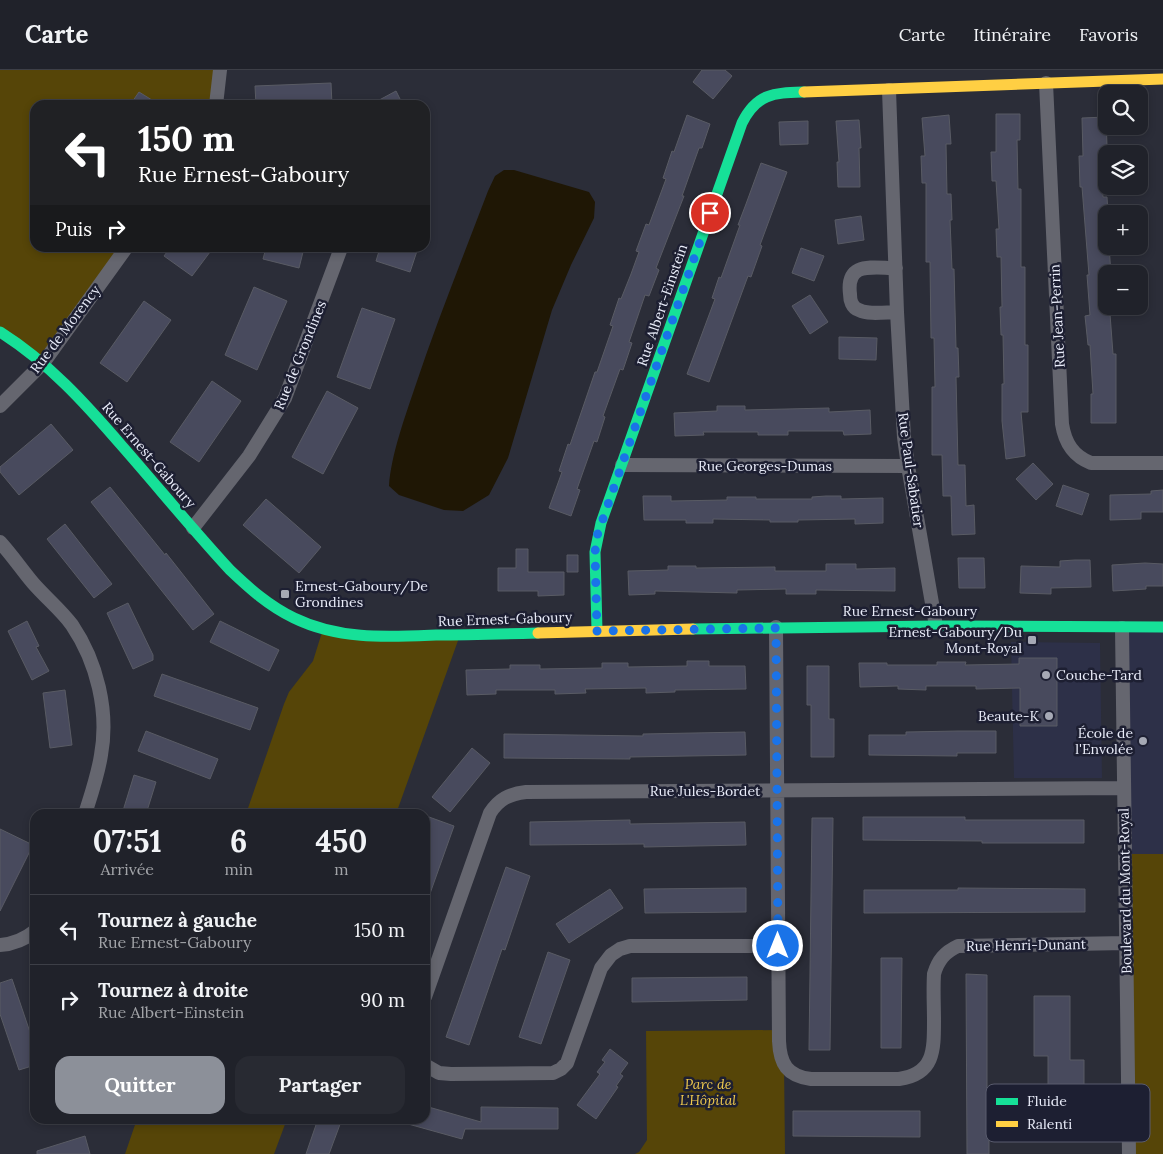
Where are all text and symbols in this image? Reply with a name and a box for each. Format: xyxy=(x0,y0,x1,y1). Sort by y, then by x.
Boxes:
text: Carte xyxy=(25,19,88,50)
text: Carte xyxy=(899,23,945,46)
text: Itinéraire xyxy=(973,23,1051,46)
text: Favoris xyxy=(1079,23,1138,46)
map controls xyxy=(1098,85,1148,315)
button: search xyxy=(1098,85,1148,135)
text: 150 m xyxy=(138,116,235,161)
icon: left xyxy=(55,120,120,185)
button: layers xyxy=(1098,145,1148,195)
text: Rue Ernest-Gaboury xyxy=(138,160,349,188)
pin xyxy=(689,192,731,234)
icon: arrive xyxy=(696,199,724,227)
button: + xyxy=(1098,205,1148,255)
icon: right xyxy=(102,215,130,243)
text: Puis xyxy=(55,217,92,241)
street label: Rue Albert-Einstein xyxy=(633,241,692,368)
street label: Rue Jean-Perrin xyxy=(1045,263,1069,368)
button: − xyxy=(1098,265,1148,315)
street label: Rue de Morency xyxy=(26,281,104,377)
street label: Rue de Grondines xyxy=(270,298,330,412)
street label: Rue Ernest-Gaboury xyxy=(98,398,200,512)
street label: Rue Paul-Sabatier xyxy=(894,411,928,529)
street label: Rue Georges-Dumas xyxy=(698,457,832,475)
place label: Ernest-Gaboury/De Grondines xyxy=(295,577,428,611)
marker: Ernest-Gaboury/De Grondines xyxy=(279,588,291,600)
street label: Rue Ernest-Gaboury xyxy=(843,602,978,620)
street label: Rue Ernest-Gaboury xyxy=(438,608,573,630)
place label: Ernest-Gaboury/Du Mont-Royal xyxy=(888,623,1022,657)
marker: Ernest-Gaboury/Du Mont-Royal xyxy=(1026,634,1038,646)
place label: Couche-Tard xyxy=(1056,666,1142,684)
marker: Couche-Tard xyxy=(1040,669,1052,681)
place label: Beaute-K xyxy=(978,707,1039,725)
marker: Beaute-K xyxy=(1043,710,1055,722)
place label: École de l'Envolée xyxy=(1075,724,1133,758)
marker: École de l'Envolée xyxy=(1137,735,1149,747)
street label: Rue Jules-Bordet xyxy=(650,782,761,800)
street label: Boulevard du Mont-Royal xyxy=(1115,808,1135,974)
text: 07:51 xyxy=(93,822,162,860)
text: 6 xyxy=(230,822,247,860)
text: 450 xyxy=(316,822,367,860)
text: Arrivée xyxy=(100,859,154,879)
text: min xyxy=(224,859,253,879)
text: m xyxy=(334,859,349,879)
text: Tournez à gauche xyxy=(98,908,257,932)
icon: left xyxy=(55,916,83,944)
text: 150 m xyxy=(354,918,405,942)
position arrow xyxy=(751,919,803,971)
text: Rue Ernest-Gaboury xyxy=(98,932,251,952)
street label: Rue Henri-Dunant xyxy=(966,935,1087,955)
text: Tournez à droite xyxy=(98,978,248,1002)
icon: right xyxy=(55,986,83,1014)
text: 90 m xyxy=(360,988,405,1012)
text: Rue Albert-Einstein xyxy=(98,1002,244,1022)
button: Quitter xyxy=(55,1056,225,1114)
button: Partager xyxy=(235,1056,405,1114)
park label: Parc de L'Hôpital xyxy=(680,1075,736,1109)
legend xyxy=(986,1084,1150,1142)
text: Fluide xyxy=(1027,1092,1067,1110)
text: Ralenti xyxy=(1027,1115,1072,1133)

